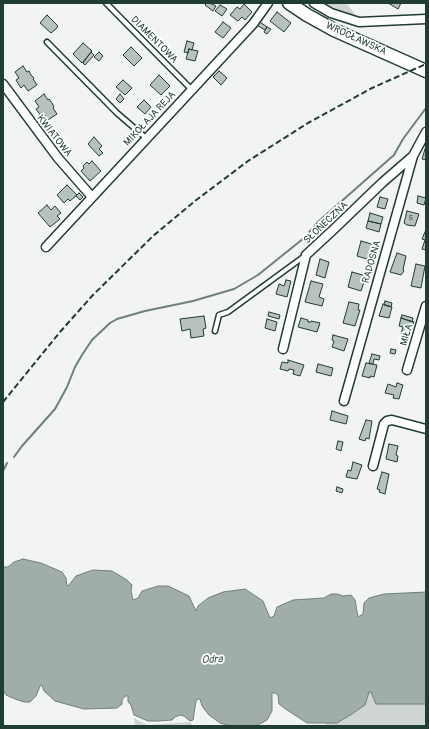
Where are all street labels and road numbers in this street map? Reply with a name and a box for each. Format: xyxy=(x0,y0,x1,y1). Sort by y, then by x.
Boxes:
street label: DIAMENTOWA xyxy=(128,14,180,66)
street label: WROCŁAWSKA xyxy=(324,20,388,58)
street label: MIKOŁAJA REJA xyxy=(122,89,178,149)
street label: KWIATOWA xyxy=(34,113,74,159)
street label: SŁONECZNA xyxy=(301,199,351,247)
street label: RADOSNA xyxy=(360,239,384,285)
street label: MIŁA xyxy=(398,323,416,347)

